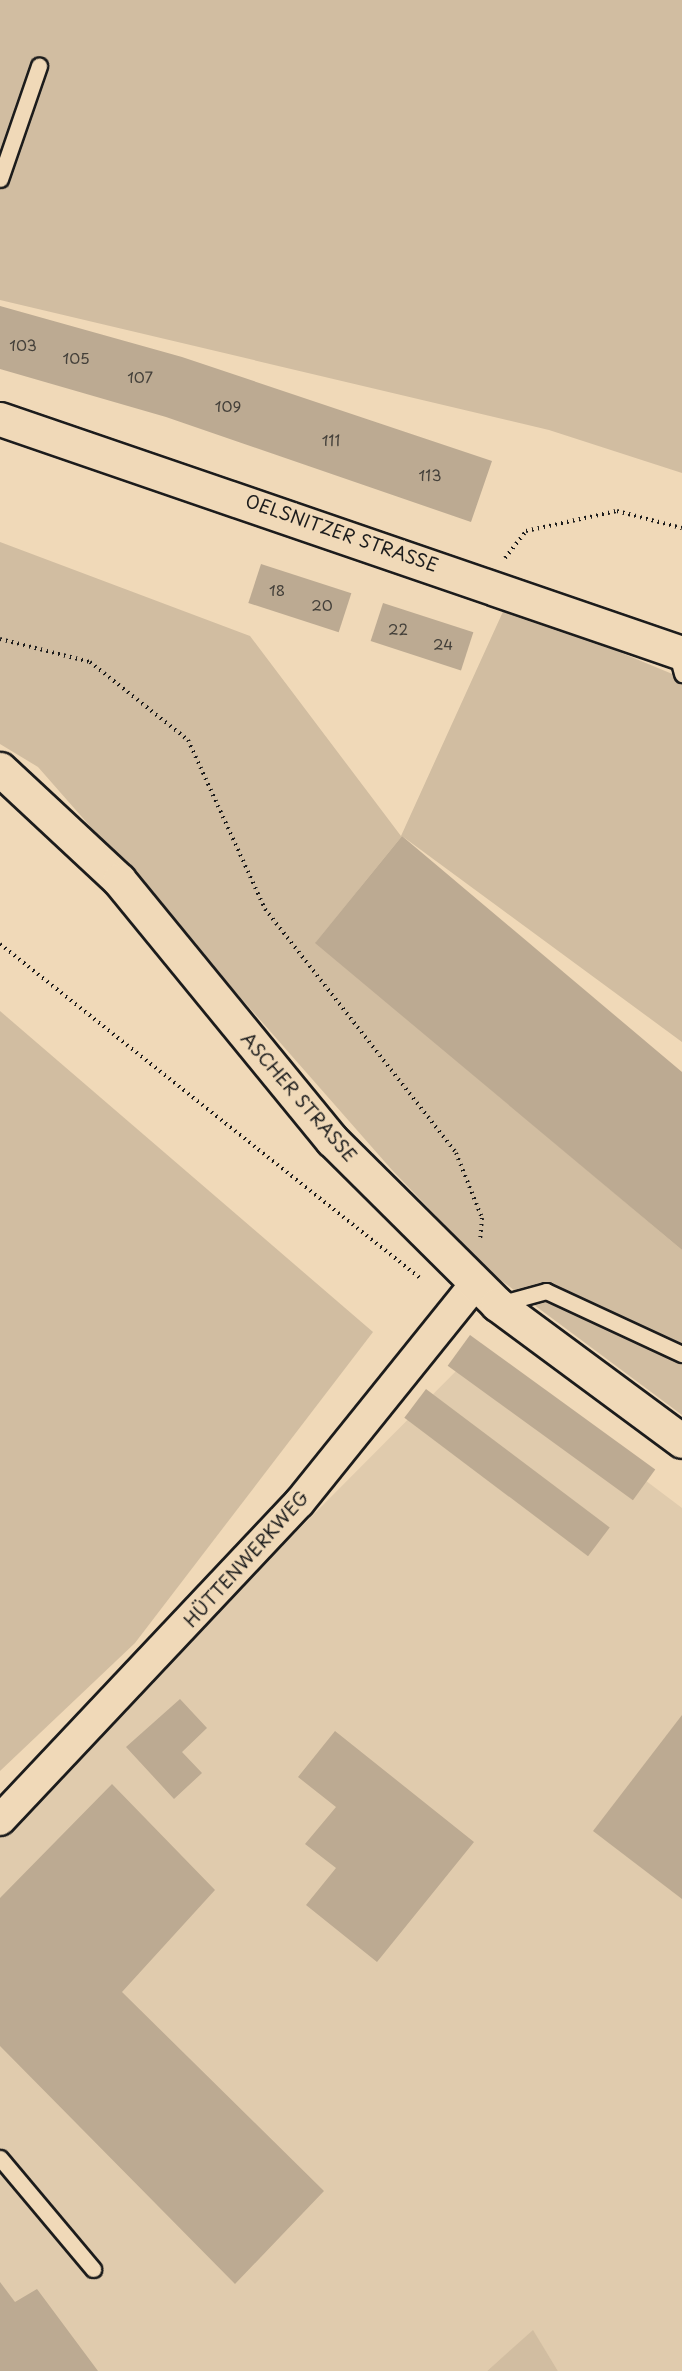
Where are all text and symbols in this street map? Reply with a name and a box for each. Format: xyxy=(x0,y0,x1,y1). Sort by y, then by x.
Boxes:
house number: 103 xyxy=(9,336,37,354)
house number: 105 xyxy=(62,349,90,367)
house number: 107 xyxy=(127,368,153,386)
house number: 109 xyxy=(215,397,241,415)
house number: 111 xyxy=(322,431,340,449)
house number: 113 xyxy=(419,466,441,484)
street label: OELSNITZER STRASSE xyxy=(241,489,443,577)
house number: 18 xyxy=(269,581,285,599)
house number: 20 xyxy=(311,596,333,614)
house number: 22 xyxy=(388,620,408,638)
house number: 24 xyxy=(433,635,453,653)
street label: ASCHER STRASSE xyxy=(237,1028,361,1166)
street label: HÜTTENWERKWEG xyxy=(179,1487,313,1631)

